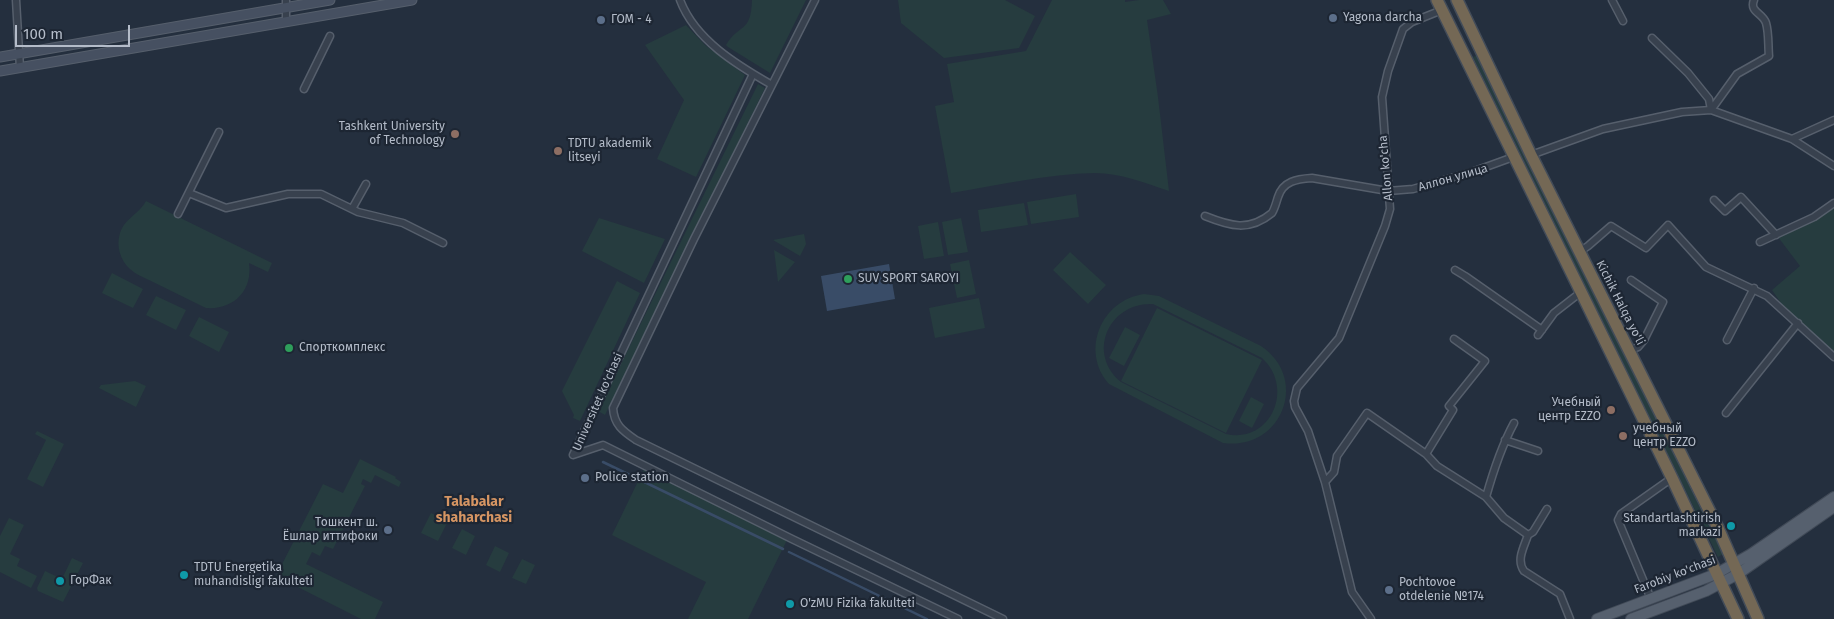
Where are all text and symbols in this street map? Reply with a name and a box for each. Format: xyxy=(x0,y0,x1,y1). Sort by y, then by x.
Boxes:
place label: Yagona darcha xyxy=(1343,11,1422,25)
marker: Yagona darcha xyxy=(1327,12,1339,24)
place label: ГОМ - 4 xyxy=(611,13,652,27)
marker: ГОМ - 4 xyxy=(595,14,607,26)
scale bar xyxy=(18,15,132,47)
text: 100 m xyxy=(23,25,63,43)
place label: Tashkent University of Technology xyxy=(339,120,445,148)
marker: Tashkent University of Technology xyxy=(449,128,461,140)
street label: Allon ko'cha xyxy=(1376,135,1396,201)
place label: TDTU akademik litseyi xyxy=(568,137,651,165)
marker: TDTU akademik litseyi xyxy=(552,145,564,157)
street label: Аллон улица xyxy=(1417,161,1489,195)
street label: Kichik Halqa yo'li xyxy=(1592,258,1648,348)
place label: SUV SPORT SAROYI xyxy=(858,272,959,286)
marker: SUV SPORT SAROYI xyxy=(842,273,854,285)
place label: Спорткомплекс xyxy=(299,341,385,355)
marker: Спорткомплекс xyxy=(283,342,295,354)
street label: Universitet ko'chasi xyxy=(570,351,626,453)
place label: Учебный центр EZZO xyxy=(1538,396,1601,424)
marker: Учебный центр EZZO xyxy=(1605,404,1617,416)
place label: учебный центр ЕZZO xyxy=(1633,422,1696,450)
marker: учебный центр ЕZZO xyxy=(1617,430,1629,442)
place label: Police station xyxy=(595,471,669,485)
marker: Police station xyxy=(579,472,591,484)
district label: Talabalar shaharchasi xyxy=(436,494,512,526)
place label: Standartlashtirish markazi xyxy=(1623,512,1721,540)
place label: Тошкент ш. Ёшлар иттифоки xyxy=(283,516,378,544)
marker: Standartlashtirish markazi xyxy=(1725,520,1737,532)
marker: Тошкент ш. Ёшлар иттифоки xyxy=(382,524,394,536)
street label: Farobiy ko'chasi xyxy=(1632,553,1718,597)
place label: TDTU Energetika muhandisligi fakulteti xyxy=(194,561,313,589)
marker: TDTU Energetika muhandisligi fakulteti xyxy=(178,569,190,581)
place label: ГорФак xyxy=(70,574,112,588)
marker: ГорФак xyxy=(54,575,66,587)
place label: Pochtovoe otdelenie №174 xyxy=(1399,576,1484,604)
marker: Pochtovoe otdelenie №174 xyxy=(1383,584,1395,596)
place label: O'zMU Fizika fakulteti xyxy=(800,597,915,611)
marker: O'zMU Fizika fakulteti xyxy=(784,598,796,610)

